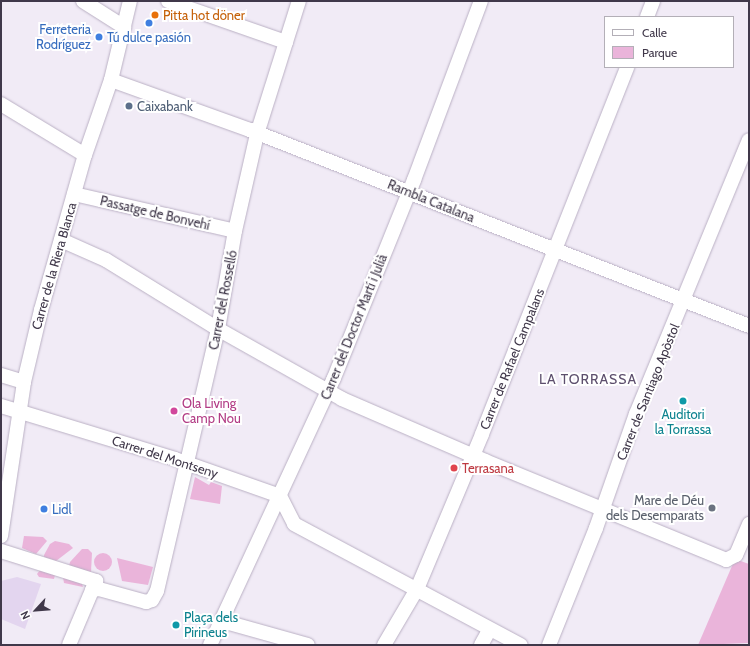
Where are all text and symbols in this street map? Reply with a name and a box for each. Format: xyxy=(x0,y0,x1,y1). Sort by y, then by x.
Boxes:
place label: Pitta hot döner xyxy=(163,7,245,23)
marker: Pitta hot döner xyxy=(150,10,160,20)
legend xyxy=(604,16,734,68)
marker: Tú dulce pasión xyxy=(144,18,154,28)
place label: Ferreteria Rodríguez xyxy=(36,22,91,53)
text: Calle xyxy=(642,25,667,40)
place label: Tú dulce pasión xyxy=(107,29,191,45)
marker: Ferreteria Rodríguez xyxy=(94,32,104,42)
text: Parque xyxy=(642,45,677,60)
place label: Caixabank xyxy=(137,98,193,114)
marker: Caixabank xyxy=(124,101,134,111)
street label: Rambla Catalana xyxy=(385,176,477,226)
street label: Passatge de Bonvehí xyxy=(99,193,211,233)
street label: Carrer de la Riera Blanca xyxy=(28,201,80,331)
street label: Carrer del Rosselló xyxy=(206,249,240,351)
street label: Carrer del Doctor Martí i Julià xyxy=(318,252,390,402)
street label: Carrer de Rafael Campalans xyxy=(476,286,548,432)
street label: Carrer de Santiago Apòstol xyxy=(613,321,683,463)
district label: LA TORRASSA xyxy=(539,371,637,387)
place label: Ola Living Camp Nou xyxy=(182,396,241,427)
marker: Auditori la Torrassa xyxy=(678,396,688,406)
marker: Ola Living Camp Nou xyxy=(169,406,179,416)
place label: Auditori la Torrassa xyxy=(655,407,711,438)
street label: Carrer del Montseny xyxy=(110,432,220,482)
place label: Terrasana xyxy=(462,460,514,476)
marker: Terrasana xyxy=(449,463,459,473)
place label: Mare de Déu dels Desemparats xyxy=(606,493,704,524)
place label: Lidl xyxy=(52,501,72,517)
marker: Mare de Déu dels Desemparats xyxy=(707,503,717,513)
marker: Lidl xyxy=(39,504,49,514)
north arrow xyxy=(16,590,56,630)
text: N xyxy=(17,609,33,622)
place label: Plaça dels Pirineus xyxy=(184,610,238,641)
marker: Plaça dels Pirineus xyxy=(171,620,181,630)

